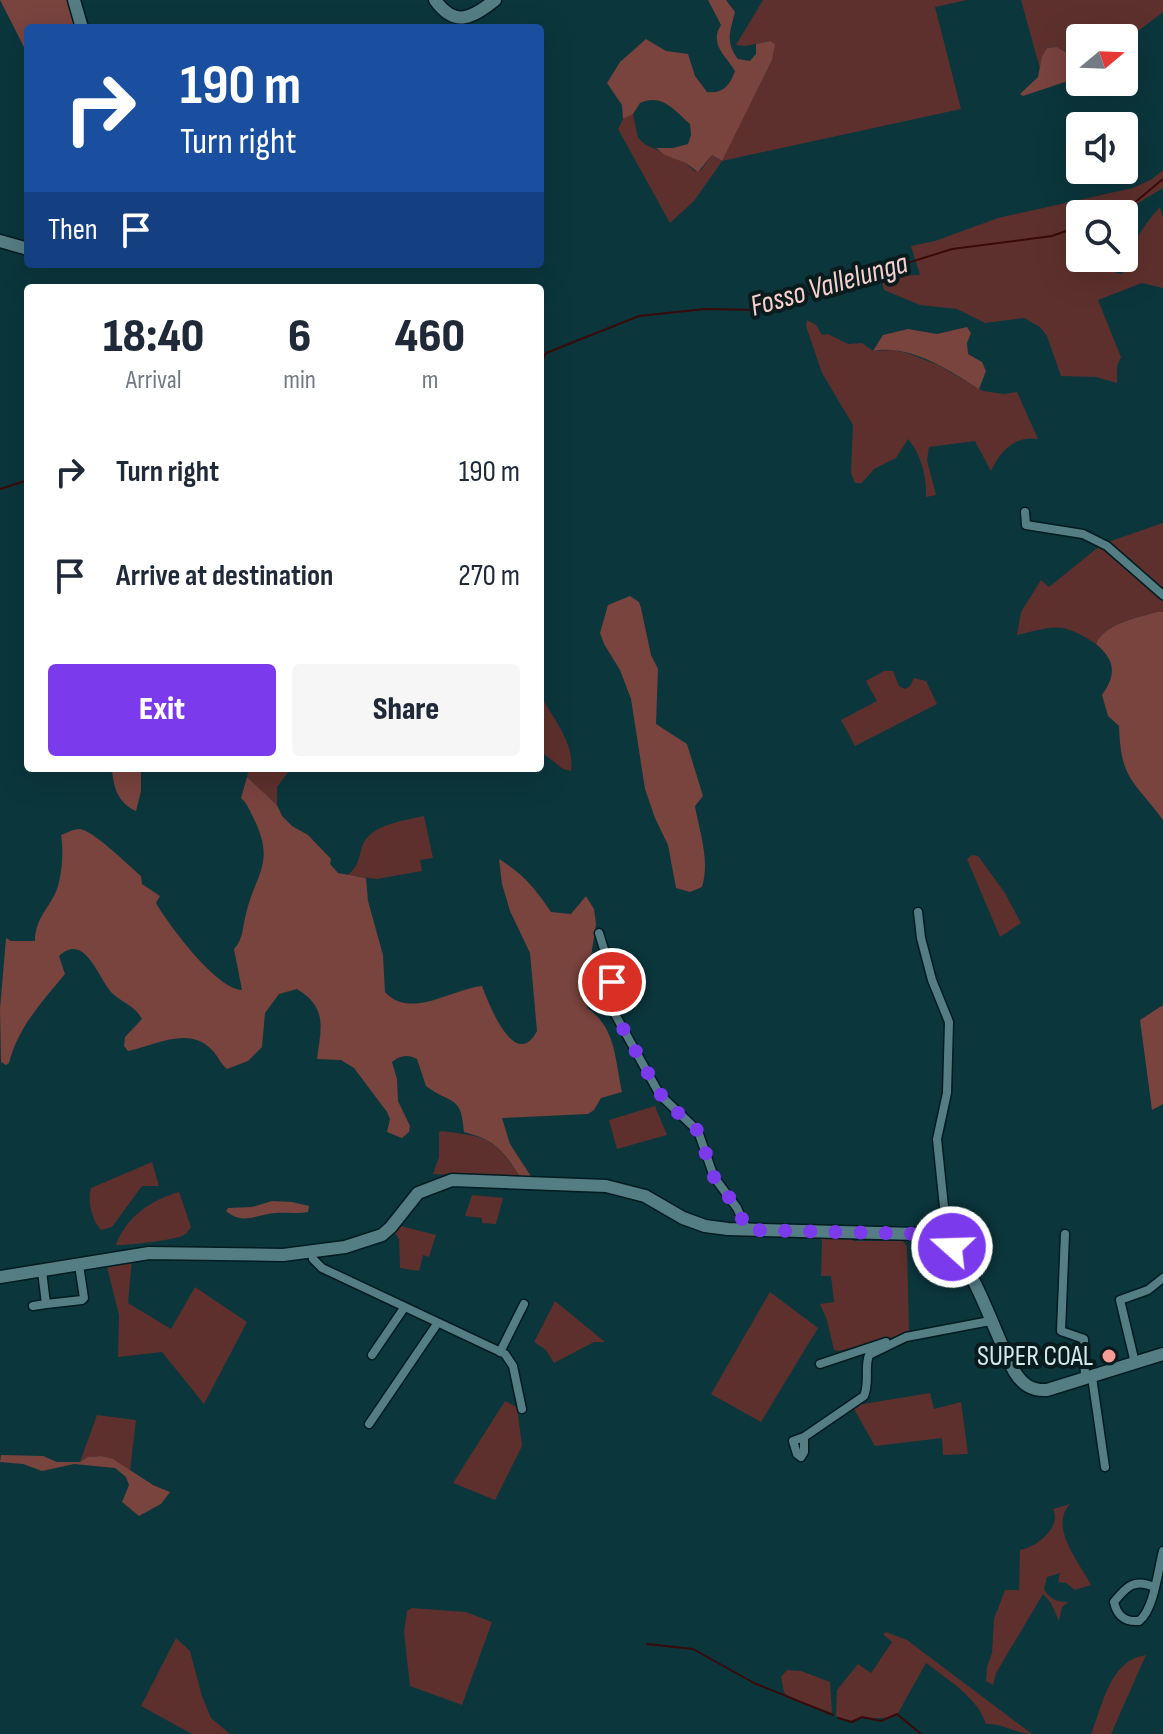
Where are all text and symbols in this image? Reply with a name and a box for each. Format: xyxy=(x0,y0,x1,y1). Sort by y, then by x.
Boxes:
north arrow xyxy=(1066,24,1138,96)
map controls xyxy=(1066,24,1138,272)
text: 190 m xyxy=(180,53,301,120)
icon: right xyxy=(48,56,152,160)
button: sound xyxy=(1066,112,1138,184)
text: Turn right xyxy=(180,121,297,164)
button: search xyxy=(1066,200,1138,272)
icon: arrive xyxy=(114,208,158,252)
text: Then xyxy=(48,212,98,248)
water label: Fosso Vallelunga xyxy=(746,245,912,325)
text: 18:40 xyxy=(103,308,204,365)
text: 6 xyxy=(288,308,311,365)
text: 460 xyxy=(395,308,465,365)
text: Arrival xyxy=(126,365,182,396)
text: min xyxy=(283,365,316,396)
text: m xyxy=(422,365,438,396)
icon: right xyxy=(48,450,92,494)
text: Turn right xyxy=(116,454,219,490)
text: 190 m xyxy=(459,454,520,490)
icon: arrive xyxy=(48,554,92,598)
text: Arrive at destination xyxy=(116,558,333,594)
text: 270 m xyxy=(458,558,520,594)
button: Exit xyxy=(48,664,276,756)
button: Share xyxy=(292,664,520,756)
pin xyxy=(578,948,646,1016)
icon: arrive xyxy=(590,960,634,1004)
position arrow xyxy=(910,1205,994,1289)
place label: SUPER COAL xyxy=(977,1340,1093,1373)
marker: SUPER COAL xyxy=(1100,1347,1118,1365)

